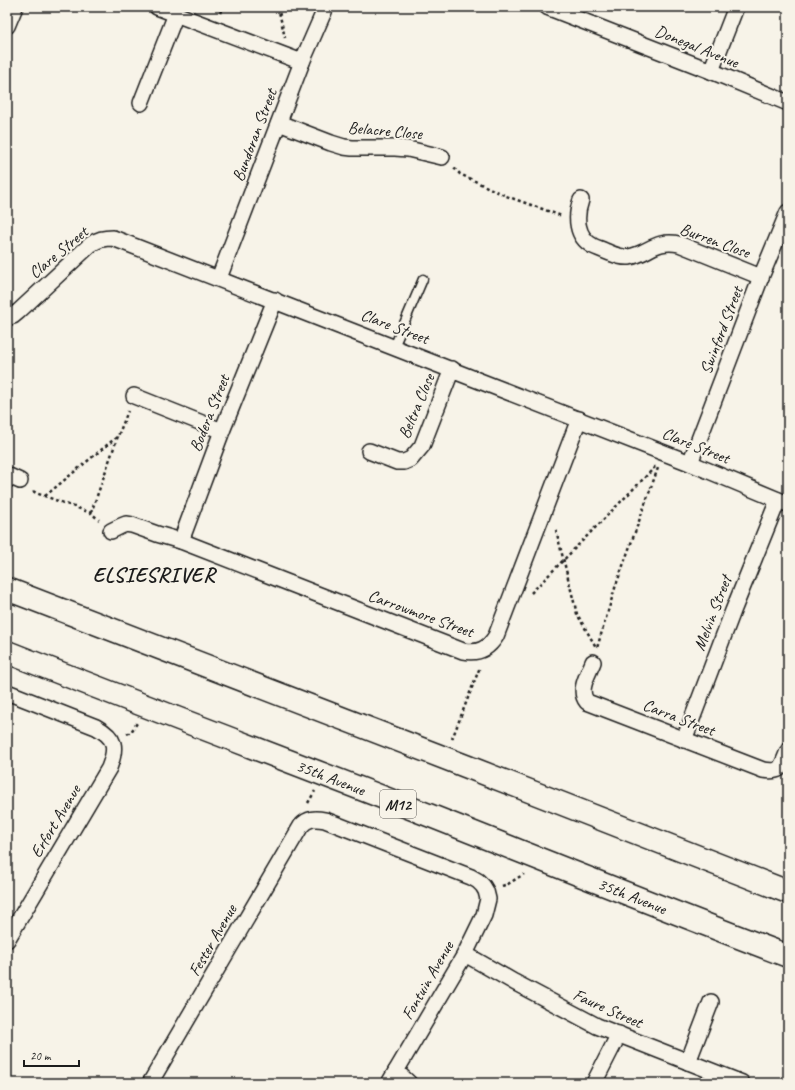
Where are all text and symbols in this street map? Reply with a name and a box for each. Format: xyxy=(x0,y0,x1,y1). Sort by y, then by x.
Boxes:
street label: Donegal Avenue xyxy=(652,20,743,73)
street label: Bundoran Street xyxy=(227,84,282,184)
street label: Belacre Close xyxy=(347,117,424,144)
street label: Burren Close xyxy=(677,218,754,263)
street label: Clare Street xyxy=(24,220,94,283)
street label: Swinford Street xyxy=(695,281,749,377)
street label: Clare Street xyxy=(358,304,434,350)
street label: Beltra Close xyxy=(393,369,440,442)
street label: Bodera Street xyxy=(185,370,235,455)
street label: Clare Street xyxy=(659,422,735,469)
district label: ELSIESRIVER xyxy=(93,562,218,588)
street label: Melvin Street xyxy=(689,571,737,654)
street label: Carrowmore Street xyxy=(365,585,479,643)
street label: Carra Street xyxy=(640,694,720,742)
street label: 35th Avenue xyxy=(293,755,369,801)
street label: Erfort Avenue xyxy=(26,780,86,861)
road number: M12 xyxy=(380,790,416,818)
street label: 35th Avenue xyxy=(595,873,671,920)
street label: Fester Avenue xyxy=(184,899,242,980)
street label: Fontuin Avenue xyxy=(397,936,459,1023)
street label: Faure Street xyxy=(570,984,648,1034)
scale bar xyxy=(24,1042,79,1068)
text: 20 m xyxy=(30,1048,52,1064)

